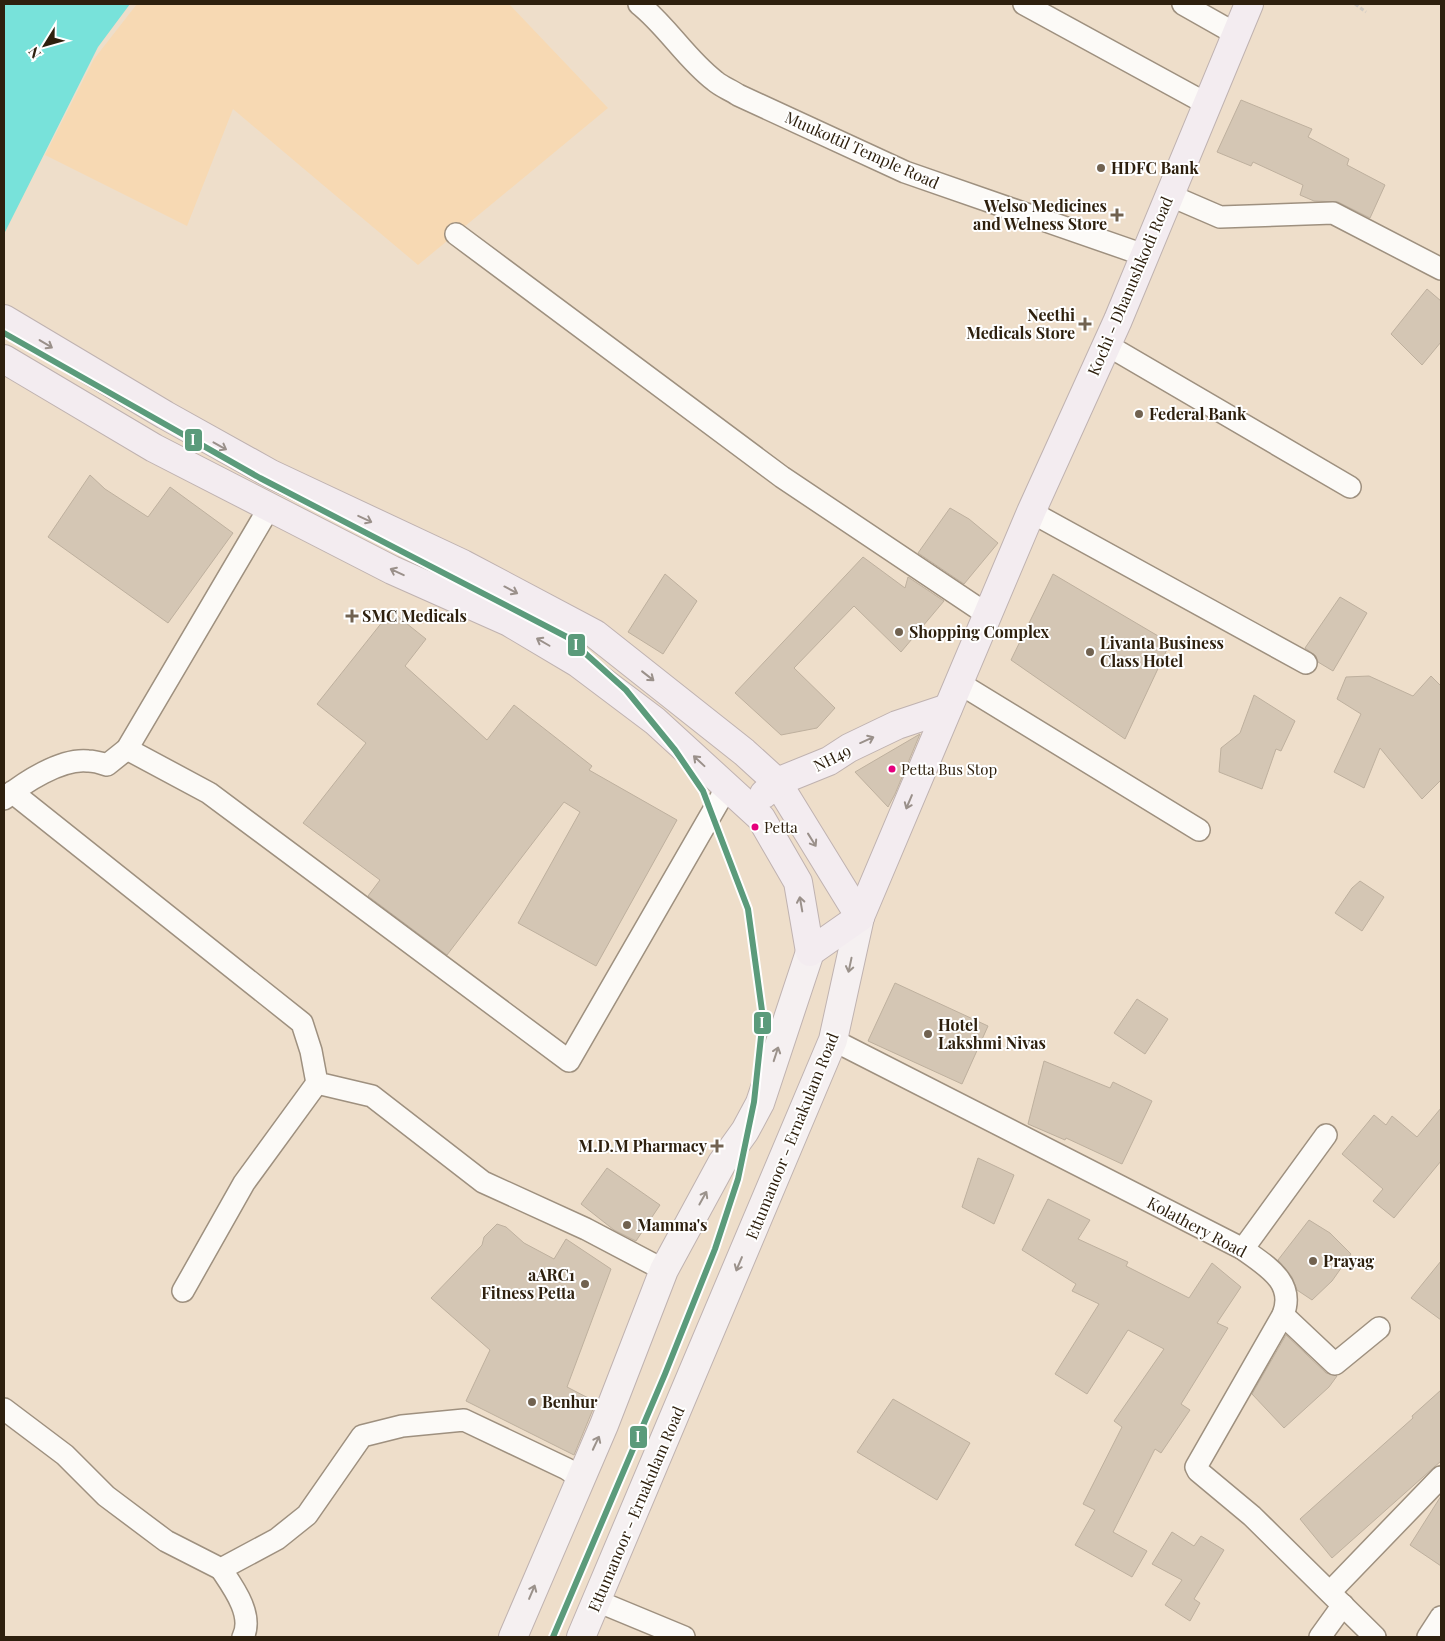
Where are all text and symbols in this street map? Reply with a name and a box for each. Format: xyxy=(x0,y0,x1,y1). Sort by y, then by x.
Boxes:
north arrow xyxy=(20,20,70,70)
text: N xyxy=(24,43,45,63)
street label: Muukottil Temple Road xyxy=(782,106,943,193)
place label: HDFC Bank xyxy=(1111,157,1199,178)
marker: HDFC Bank xyxy=(1095,162,1107,174)
street label: Kochi - Dhanushkodi Road xyxy=(1082,193,1177,379)
place label: Welso Medicines and Welness Store xyxy=(973,195,1107,234)
marker: Welso Medicines and Welness Store xyxy=(1111,209,1123,221)
place label: Neethi Medicals Store xyxy=(966,304,1075,343)
marker: Neethi Medicals Store xyxy=(1079,318,1091,330)
one-way arrow xyxy=(38,340,52,350)
place label: Federal Bank xyxy=(1149,403,1247,424)
marker: Federal Bank xyxy=(1133,408,1145,420)
line badge: I xyxy=(184,428,203,452)
text: I xyxy=(190,430,196,449)
one-way arrow xyxy=(213,441,228,451)
one-way arrow xyxy=(357,515,372,524)
one-way arrow xyxy=(389,566,404,576)
one-way arrow xyxy=(504,585,519,595)
place label: SMC Medicals xyxy=(362,605,467,626)
marker: SMC Medicals xyxy=(346,610,358,622)
place label: Shopping Complex xyxy=(909,621,1050,642)
marker: Shopping Complex xyxy=(893,626,905,638)
place label: Livanta Business Class Hotel xyxy=(1100,632,1224,671)
line badge: I xyxy=(567,633,586,657)
text: I xyxy=(573,635,579,654)
one-way arrow xyxy=(536,636,550,646)
marker: Livanta Business Class Hotel xyxy=(1084,646,1096,658)
one-way arrow xyxy=(641,671,654,682)
one-way arrow xyxy=(859,735,874,745)
street label: NH49 xyxy=(809,739,854,776)
one-way arrow xyxy=(693,756,706,767)
place label: Petta Bus Stop xyxy=(901,759,997,779)
marker: Petta Bus Stop xyxy=(887,764,897,774)
one-way arrow xyxy=(904,794,913,809)
place label: Petta xyxy=(764,817,798,837)
marker: Petta xyxy=(750,822,760,832)
one-way arrow xyxy=(808,832,818,846)
one-way arrow xyxy=(796,897,806,913)
one-way arrow xyxy=(845,956,854,972)
line badge: I xyxy=(753,1011,772,1035)
text: I xyxy=(759,1013,765,1032)
place label: Hotel Lakshmi Nivas xyxy=(938,1014,1046,1053)
marker: Hotel Lakshmi Nivas xyxy=(922,1028,934,1040)
street label: Ettumanoor - Ernakulam Road xyxy=(740,1029,843,1242)
one-way arrow xyxy=(772,1047,781,1063)
place label: M.D.M Pharmacy xyxy=(578,1135,708,1156)
marker: M.D.M Pharmacy xyxy=(711,1140,723,1152)
one-way arrow xyxy=(698,1191,708,1206)
street label: Kolathery Road xyxy=(1144,1191,1251,1262)
place label: Mamma's xyxy=(637,1214,707,1235)
marker: Mamma's xyxy=(621,1219,633,1231)
place label: Prayag xyxy=(1323,1250,1374,1271)
marker: Prayag xyxy=(1307,1255,1319,1267)
one-way arrow xyxy=(734,1256,744,1271)
place label: aARC1 Fitness Petta xyxy=(481,1264,576,1303)
marker: aARC1 Fitness Petta xyxy=(579,1278,591,1290)
place label: Benhur xyxy=(542,1391,598,1412)
marker: Benhur xyxy=(526,1396,538,1408)
street label: Ettumanoor - Ernakulam Road xyxy=(583,1403,688,1615)
line badge: I xyxy=(629,1425,648,1449)
text: I xyxy=(635,1427,641,1446)
one-way arrow xyxy=(591,1436,601,1451)
one-way arrow xyxy=(528,1585,537,1600)

